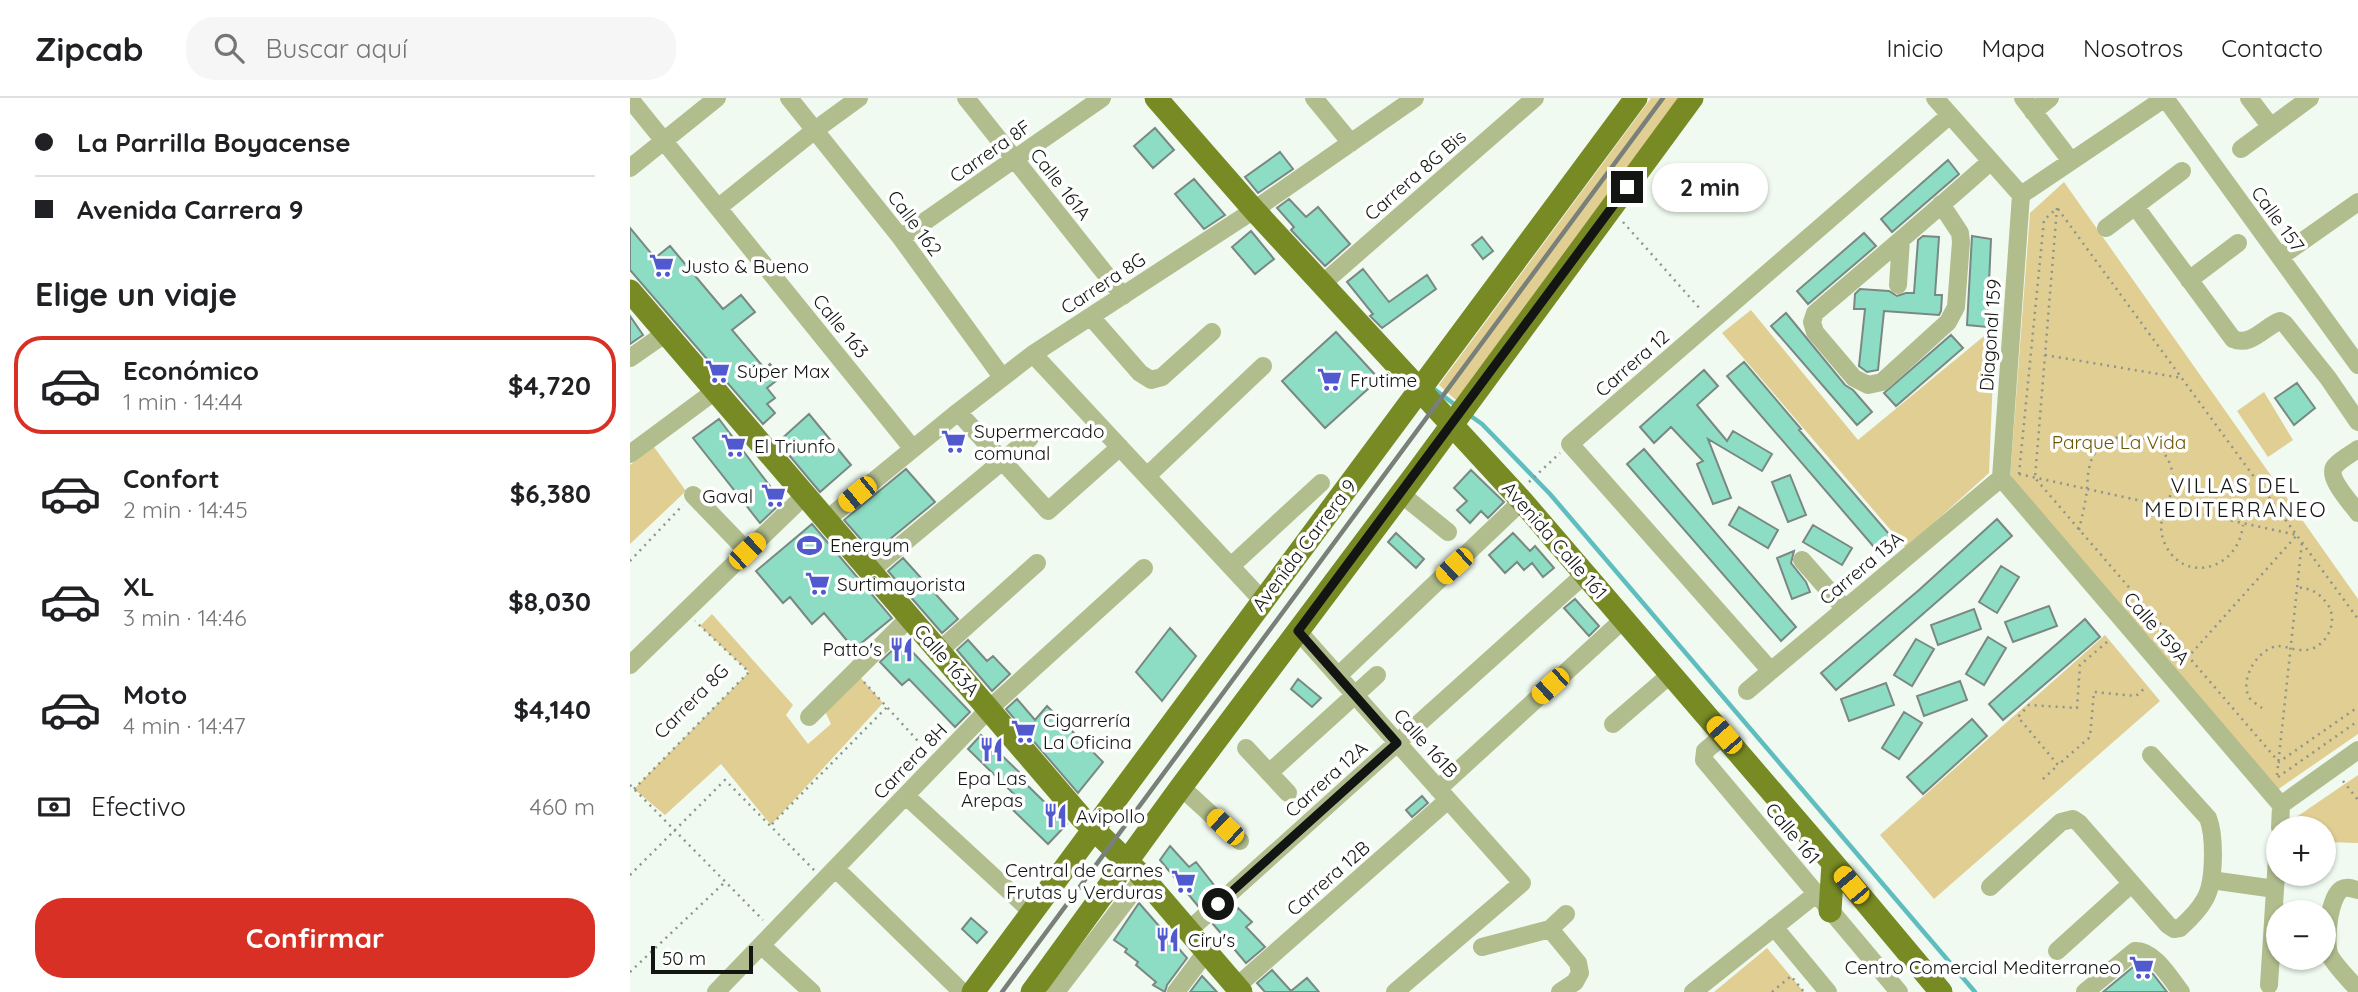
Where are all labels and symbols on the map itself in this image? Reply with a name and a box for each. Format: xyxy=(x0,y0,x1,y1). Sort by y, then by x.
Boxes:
street label: Carrera 8F xyxy=(945,114,1035,188)
street label: Carrera 8G Bis xyxy=(1359,124,1471,226)
street label: Calle 161A xyxy=(1025,143,1097,225)
callout: 2 min xyxy=(1651,162,1767,212)
route end xyxy=(1611,171,1643,203)
street label: Calle 157 xyxy=(2246,181,2310,257)
street label: Calle 162 xyxy=(882,185,948,261)
street label: Carrera 8G xyxy=(1056,247,1150,319)
supermarket icon: Justo & Bueno xyxy=(647,252,675,280)
place label: Justo & Bueno xyxy=(681,254,809,278)
street label: Diagonal 159 xyxy=(1974,278,2006,392)
street label: Calle 163 xyxy=(808,289,874,363)
street label: Carrera 12 xyxy=(1590,324,1674,402)
supermarket icon: Súper Max xyxy=(703,357,731,385)
place label: Súper Max xyxy=(737,359,830,383)
supermarket icon: Frutime xyxy=(1316,366,1344,394)
place label: Frutime xyxy=(1350,368,1417,392)
place label: Supermercado comunal xyxy=(974,419,1104,465)
supermarket icon: Supermercado comunal xyxy=(940,428,968,456)
park label: Parque La Vida xyxy=(2052,430,2186,454)
supermarket icon: El Triunfo xyxy=(720,432,748,460)
place label: El Triunfo xyxy=(754,434,835,458)
district label: VILLAS DEL MEDITERRANEO xyxy=(2144,472,2328,522)
car xyxy=(835,473,880,515)
street label: Avenida Carrera 9 xyxy=(1247,474,1361,616)
street label: Avenida Calle 161 xyxy=(1497,476,1613,604)
supermarket icon: Gaval xyxy=(759,482,787,510)
place label: Gaval xyxy=(702,484,753,508)
street label: Carrera 13A xyxy=(1814,526,1908,610)
car xyxy=(725,529,770,573)
sports icon: Energym xyxy=(796,531,824,559)
place label: Energym xyxy=(830,533,910,557)
car xyxy=(1432,544,1477,588)
supermarket icon: Surtimayorista xyxy=(803,570,831,598)
place label: Surtimayorista xyxy=(837,572,966,596)
street label: Calle 159A xyxy=(2119,587,2195,669)
street label: Calle 163A xyxy=(909,619,985,701)
restaurant icon: Patto's xyxy=(888,635,916,663)
place label: Patto's xyxy=(822,637,882,661)
street label: Carrera 8G xyxy=(649,659,733,743)
car xyxy=(1528,664,1573,708)
street label: Calle 161B xyxy=(1389,703,1463,783)
place label: Cigarrería La Oficina xyxy=(1043,708,1132,754)
car xyxy=(1703,712,1746,758)
supermarket icon: Cigarrería La Oficina xyxy=(1009,717,1037,745)
street label: Carrera 8H xyxy=(868,718,952,804)
restaurant icon: Epa Las Arepas xyxy=(978,736,1006,764)
street label: Carrera 12A xyxy=(1280,736,1372,822)
place label: Epa Las Arepas xyxy=(957,766,1027,812)
street label: Calle 161 xyxy=(1760,797,1826,869)
restaurant icon: Avipollo xyxy=(1042,802,1070,830)
place label: Avipollo xyxy=(1076,804,1145,828)
car xyxy=(1203,805,1248,849)
street label: Carrera 12B xyxy=(1281,835,1375,921)
place label: Central de Carnes Frutas y Verduras xyxy=(1005,858,1163,904)
car xyxy=(1830,862,1873,908)
supermarket icon: Central de Carnes Frutas y Verduras xyxy=(1169,867,1197,895)
route start xyxy=(1202,888,1234,920)
restaurant icon: Ciru's xyxy=(1154,926,1182,954)
place label: Ciru's xyxy=(1188,928,1235,952)
scale bar xyxy=(651,943,752,975)
supermarket icon: Centro Comercial Mediterraneo xyxy=(2127,953,2155,981)
place label: Centro Comercial Mediterraneo xyxy=(1845,955,2121,979)

